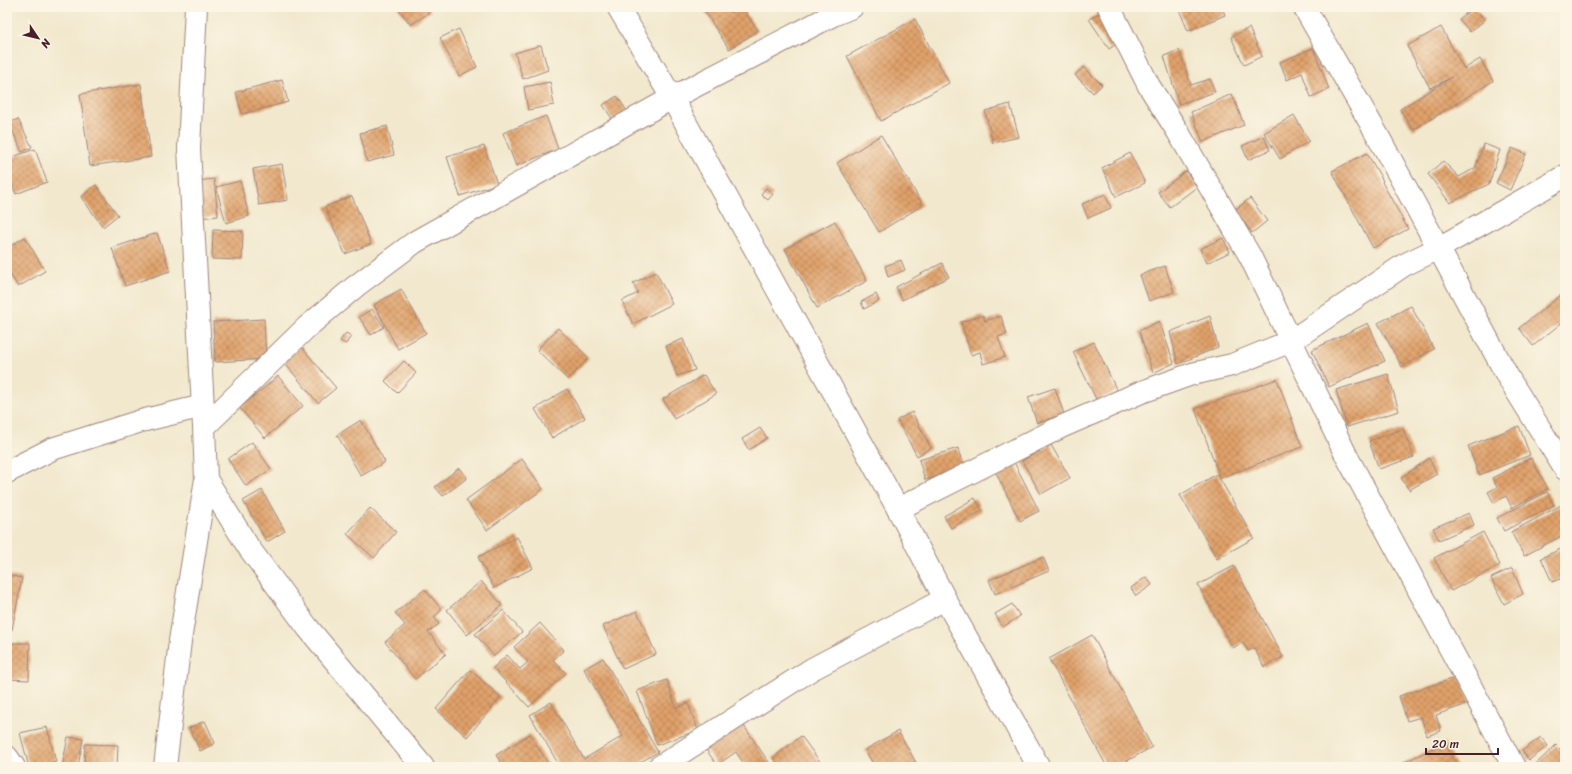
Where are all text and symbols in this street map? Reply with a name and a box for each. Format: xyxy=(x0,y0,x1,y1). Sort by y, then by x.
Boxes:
north arrow xyxy=(18,18,58,58)
text: N xyxy=(36,34,56,52)
scale bar xyxy=(1426,730,1498,756)
text: 20 m xyxy=(1432,733,1459,755)

